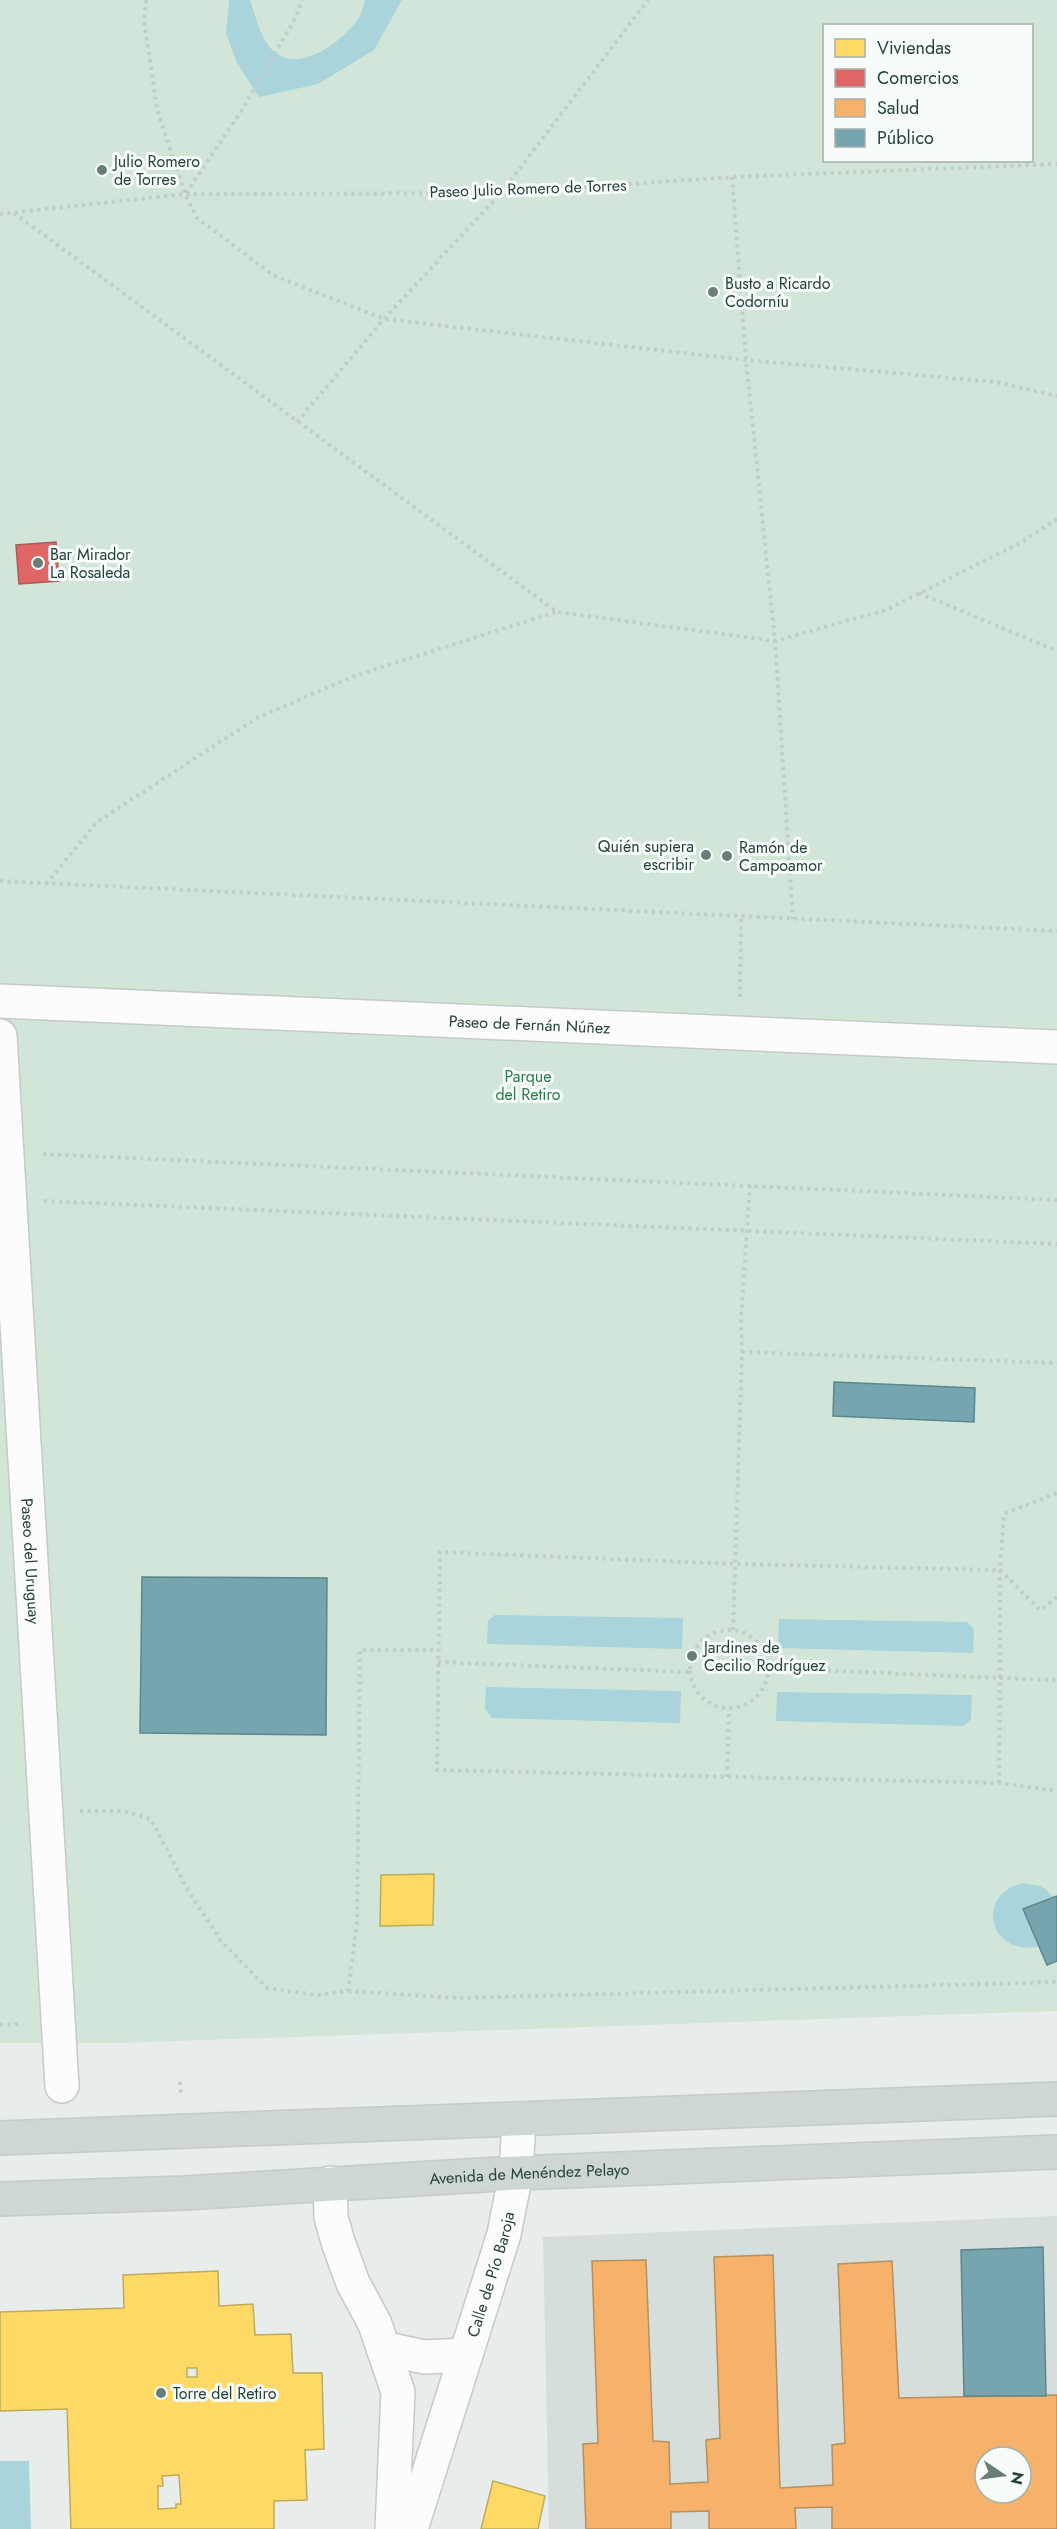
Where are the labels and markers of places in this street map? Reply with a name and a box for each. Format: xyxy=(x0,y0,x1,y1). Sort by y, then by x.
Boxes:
place label: Julio Romero de Torres xyxy=(112,150,200,191)
marker: Julio Romero de Torres xyxy=(95,163,109,177)
place label: Busto a Ricardo Codorníu xyxy=(725,272,831,313)
marker: Busto a Ricardo Codorníu xyxy=(706,285,720,299)
place label: Bar Mirador La Rosaleda xyxy=(50,543,131,584)
marker: Bar Mirador La Rosaleda xyxy=(31,556,45,570)
place label: Quién supiera escribir xyxy=(598,835,694,876)
place label: Ramón de Campoamor xyxy=(739,836,823,877)
marker: Quién supiera escribir xyxy=(699,848,713,862)
marker: Ramón de Campoamor xyxy=(720,849,734,863)
place label: Jardines de Cecilio Rodríguez xyxy=(702,1636,826,1677)
marker: Jardines de Cecilio Rodríguez xyxy=(685,1649,699,1663)
place label: Torre del Retiro xyxy=(173,2382,277,2405)
marker: Torre del Retiro xyxy=(154,2386,168,2400)

